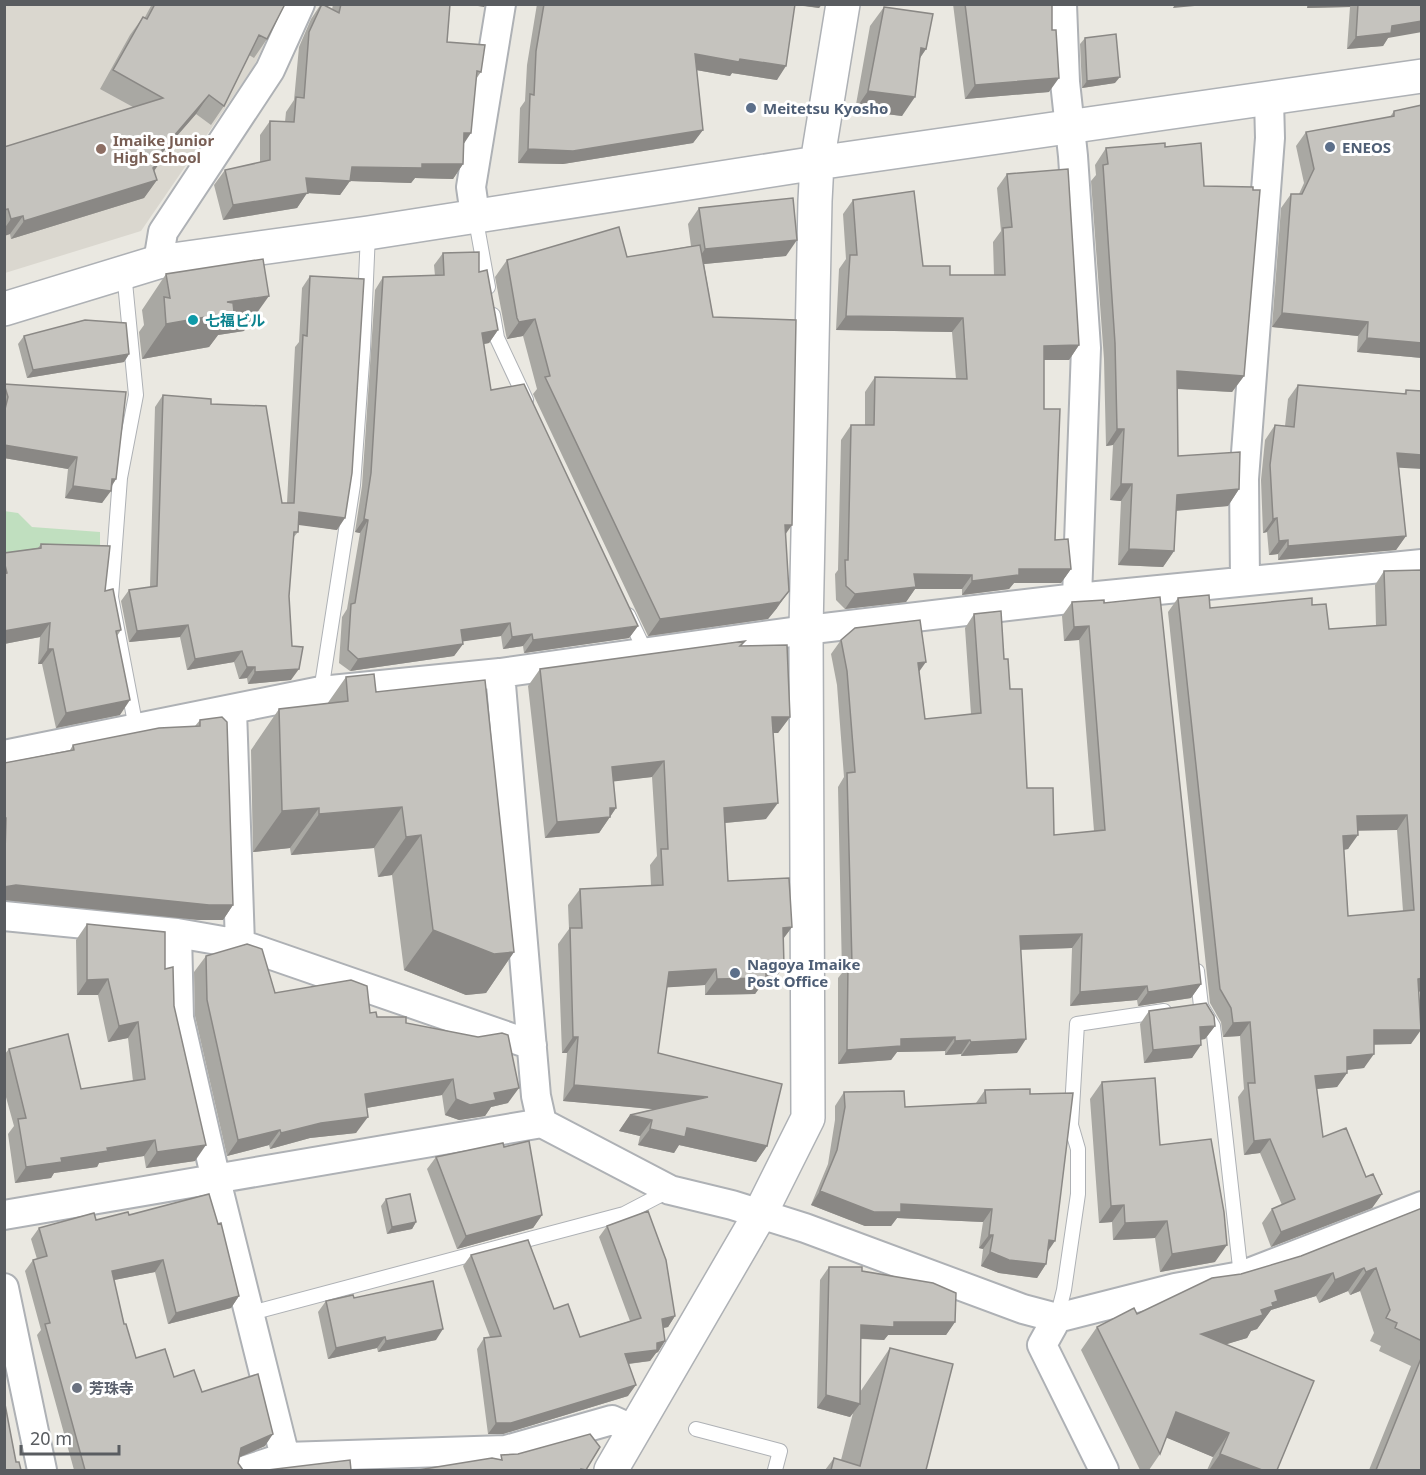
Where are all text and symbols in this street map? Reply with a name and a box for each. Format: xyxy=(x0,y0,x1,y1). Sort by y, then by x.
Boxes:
place label: Meitetsu Kyosho xyxy=(763,98,888,118)
marker: Meitetsu Kyosho xyxy=(744,101,758,115)
place label: Imaike Junior High School xyxy=(113,130,214,167)
place label: ENEOS xyxy=(1342,137,1391,157)
marker: ENEOS xyxy=(1323,140,1337,154)
marker: Imaike Junior High School xyxy=(94,142,108,156)
place label: 七福ビル xyxy=(205,310,265,330)
marker: 七福ビル xyxy=(186,313,200,327)
place label: Nagoya Imaike Post Office xyxy=(747,954,860,991)
marker: Nagoya Imaike Post Office xyxy=(728,966,742,980)
place label: 芳珠寺 xyxy=(89,1378,134,1398)
marker: 芳珠寺 xyxy=(70,1381,84,1395)
scale bar xyxy=(21,1418,118,1456)
text: 20 m xyxy=(30,1426,72,1450)

